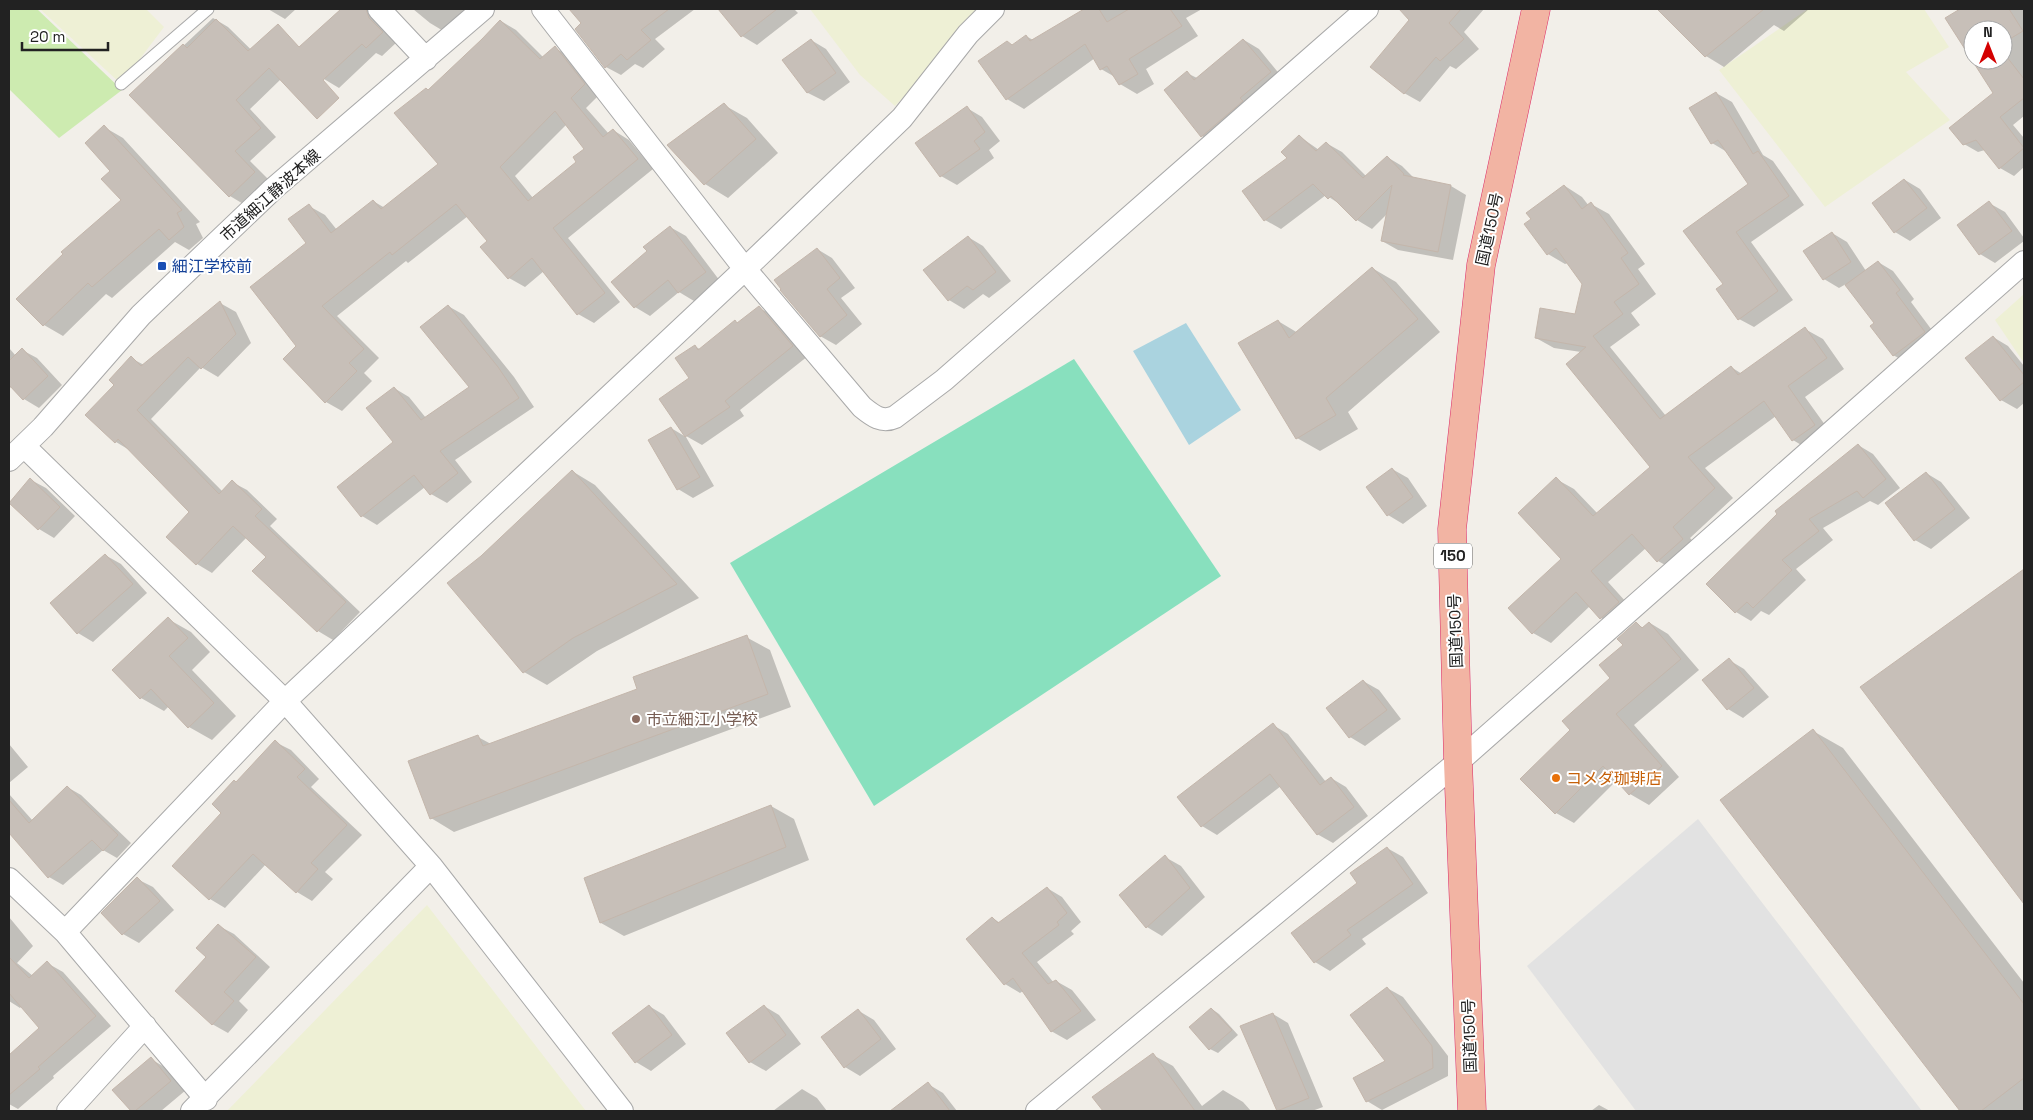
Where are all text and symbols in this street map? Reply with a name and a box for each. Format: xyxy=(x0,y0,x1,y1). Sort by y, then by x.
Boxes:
scale bar xyxy=(22,20,109,52)
north arrow xyxy=(1963,20,2013,70)
text: N xyxy=(1983,23,1993,41)
text: 20 m xyxy=(30,27,65,46)
street label: 市道細江静波本線 xyxy=(216,145,325,246)
street label: 国道150号 xyxy=(1471,190,1508,268)
place label: 細江学校前 xyxy=(172,256,252,277)
marker: 細江学校前 xyxy=(156,260,168,272)
road number: 150 xyxy=(1434,544,1472,568)
street label: 国道150号 xyxy=(1444,593,1467,669)
place label: 市立細江小学校 xyxy=(646,709,758,730)
marker: 市立細江小学校 xyxy=(630,713,642,725)
place label: コメダ珈琲店 xyxy=(1566,768,1662,789)
marker: コメダ珈琲店 xyxy=(1550,772,1562,784)
street label: 国道150号 xyxy=(1458,998,1481,1074)

